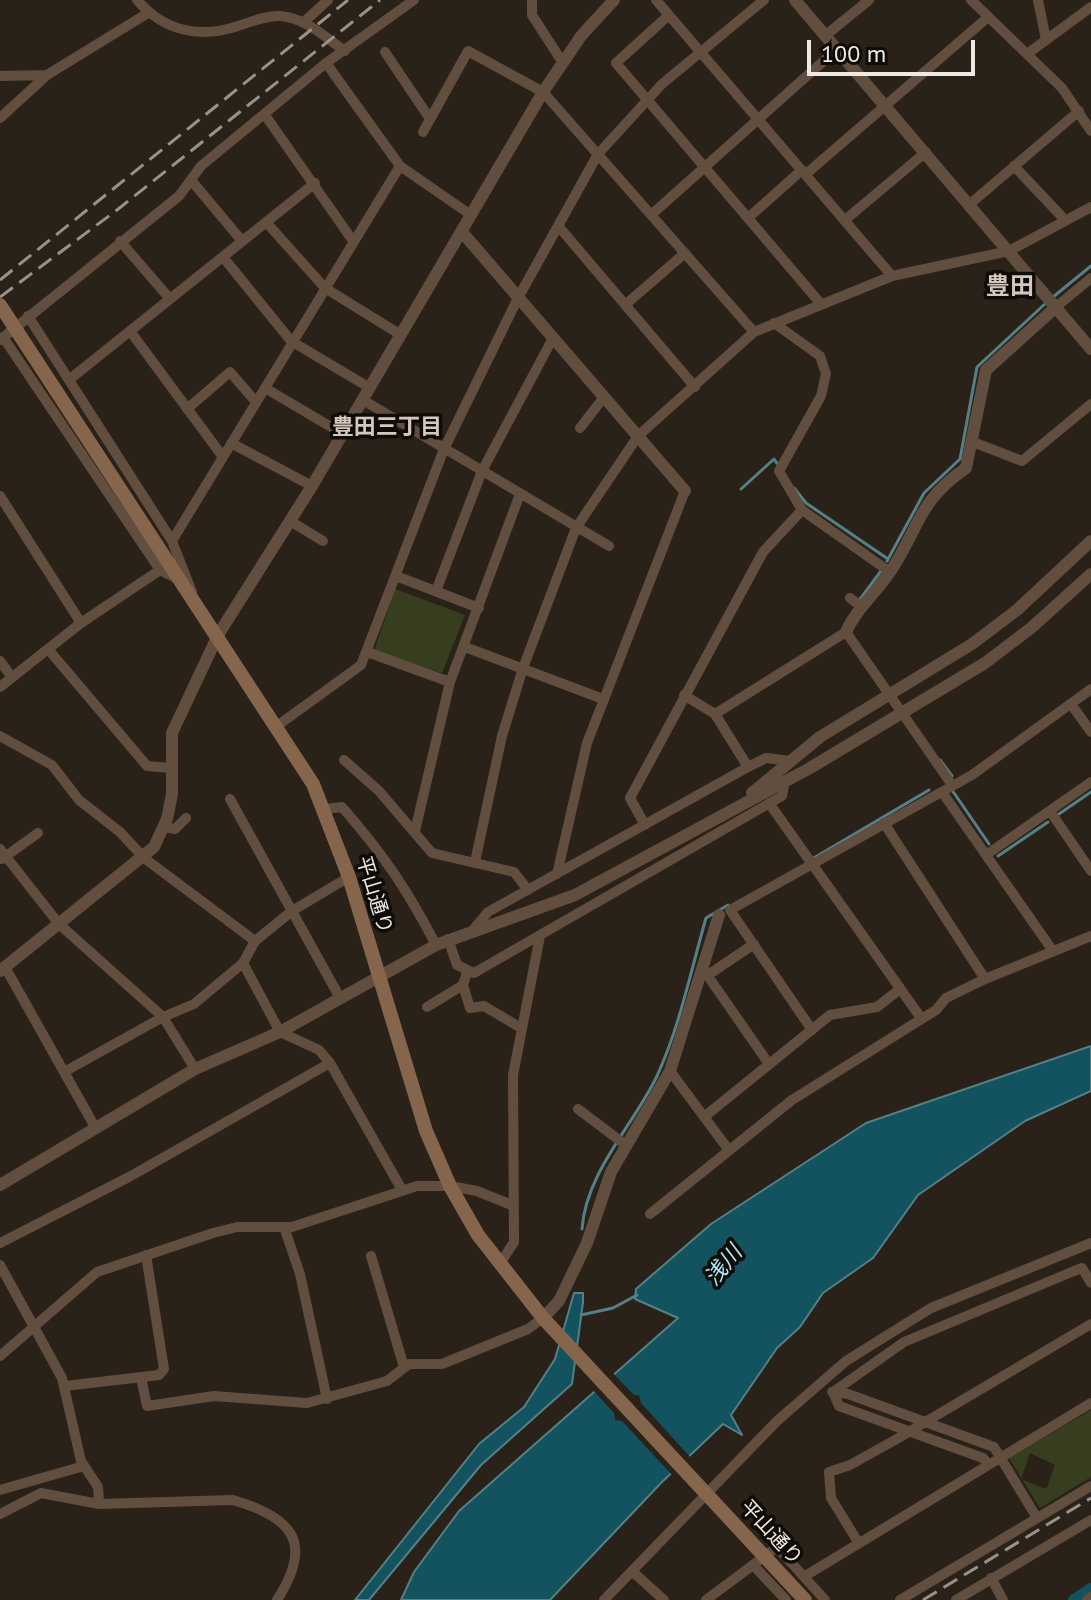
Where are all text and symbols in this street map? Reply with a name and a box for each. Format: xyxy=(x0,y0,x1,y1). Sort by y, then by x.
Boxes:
scale bar xyxy=(811,24,979,74)
text: 100 m xyxy=(821,38,886,69)
district label: 豊田 xyxy=(986,273,1034,301)
district label: 豊田三丁目 xyxy=(332,415,442,441)
street label: 平山通り xyxy=(351,853,397,937)
water label: 浅川 xyxy=(700,1241,748,1291)
street label: 平山通り xyxy=(735,1496,807,1570)

